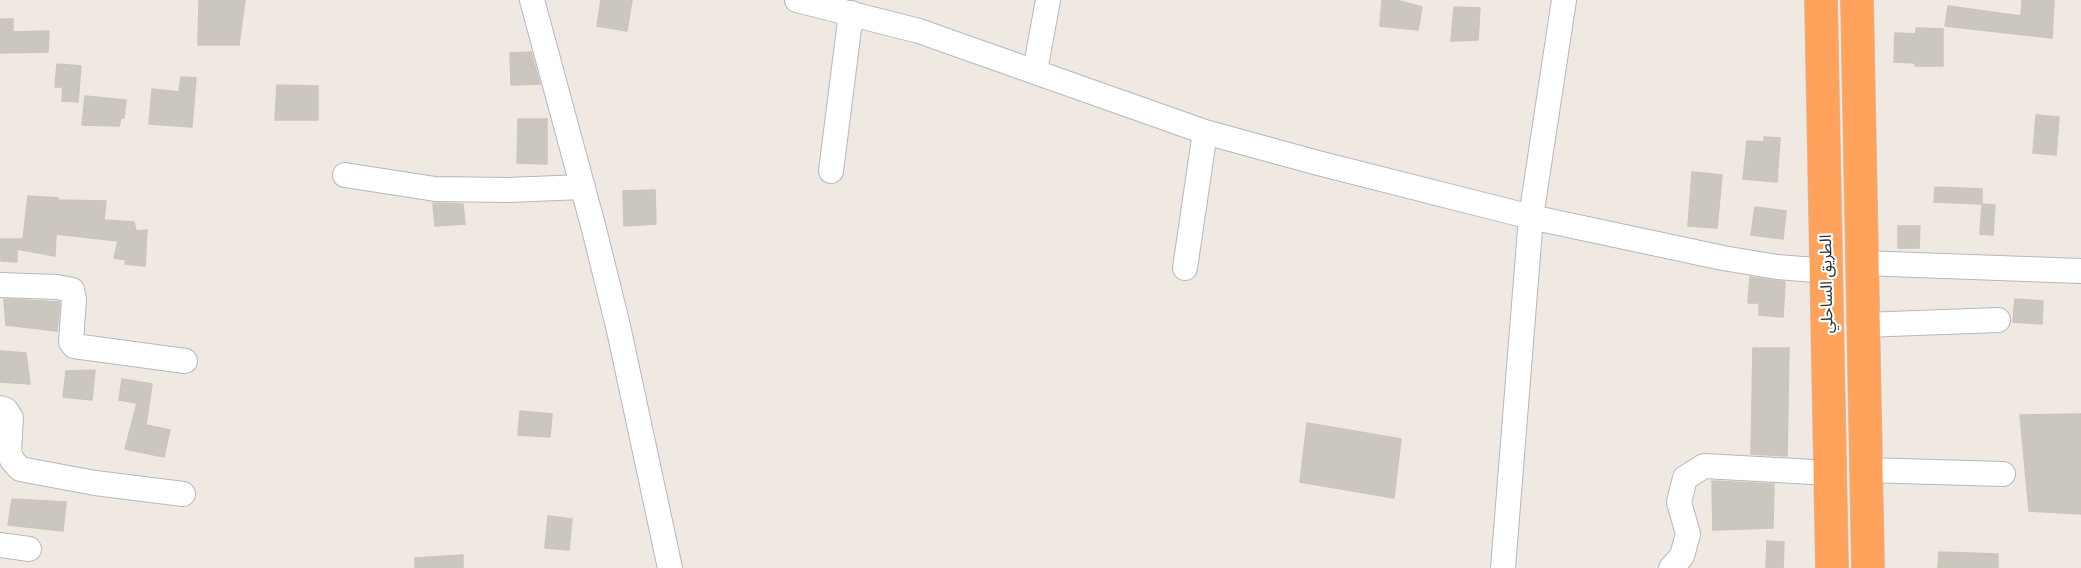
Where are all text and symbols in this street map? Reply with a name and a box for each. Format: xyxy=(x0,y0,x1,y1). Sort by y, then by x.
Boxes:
street label: الطريق الساحلي xyxy=(1817,234,1837,334)

